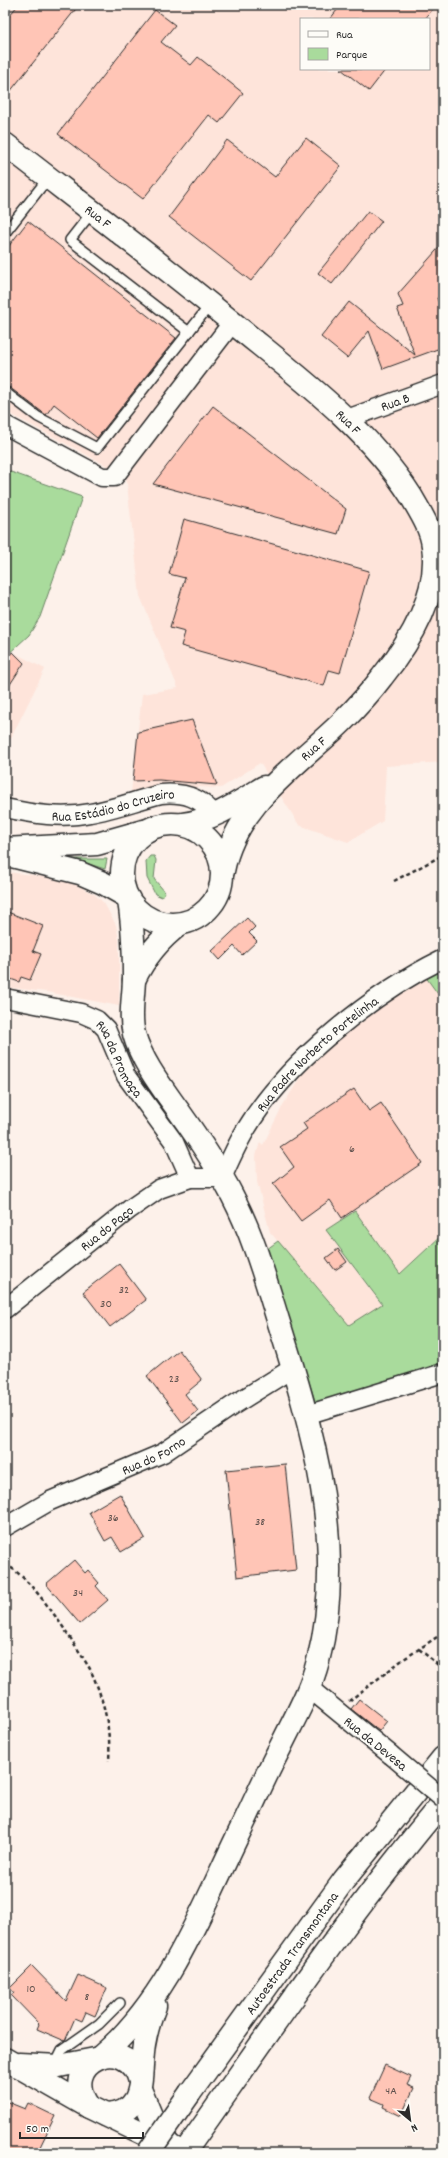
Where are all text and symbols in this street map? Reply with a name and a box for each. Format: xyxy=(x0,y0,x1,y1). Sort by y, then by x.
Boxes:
legend xyxy=(300,18,430,70)
text: Rua xyxy=(336,27,353,44)
text: Parque xyxy=(336,47,367,64)
street label: Rua F xyxy=(80,201,115,235)
street label: Rua B xyxy=(378,389,413,418)
street label: Rua F xyxy=(330,406,365,441)
street label: Rua F xyxy=(297,732,332,767)
street label: Rua Estádio do Cruzeiro xyxy=(51,786,175,828)
street label: Rua Padre Norberto Portelinha xyxy=(253,992,383,1117)
street label: Rua da Promaça xyxy=(90,1016,147,1103)
house number: 6 xyxy=(349,1141,355,1158)
street label: Rua do Paço xyxy=(77,1202,139,1257)
house number: 32 xyxy=(119,1282,129,1299)
house number: 30 xyxy=(100,1296,112,1313)
house number: 23 xyxy=(169,1371,179,1388)
street label: Rua do Forno xyxy=(119,1432,190,1481)
house number: 36 xyxy=(107,1510,119,1527)
house number: 38 xyxy=(255,1514,265,1531)
house number: 34 xyxy=(73,1585,83,1602)
street label: Rua da Devesa xyxy=(339,1713,411,1777)
street label: Autoestrada Transmontana xyxy=(242,1888,345,2020)
house number: 10 xyxy=(26,1981,36,1998)
house number: 8 xyxy=(85,1989,90,2006)
house number: 4A xyxy=(385,2083,397,2100)
north arrow xyxy=(390,2100,430,2140)
scale bar xyxy=(20,2114,143,2140)
text: N xyxy=(407,2119,420,2136)
text: 50 m xyxy=(26,2121,49,2138)

